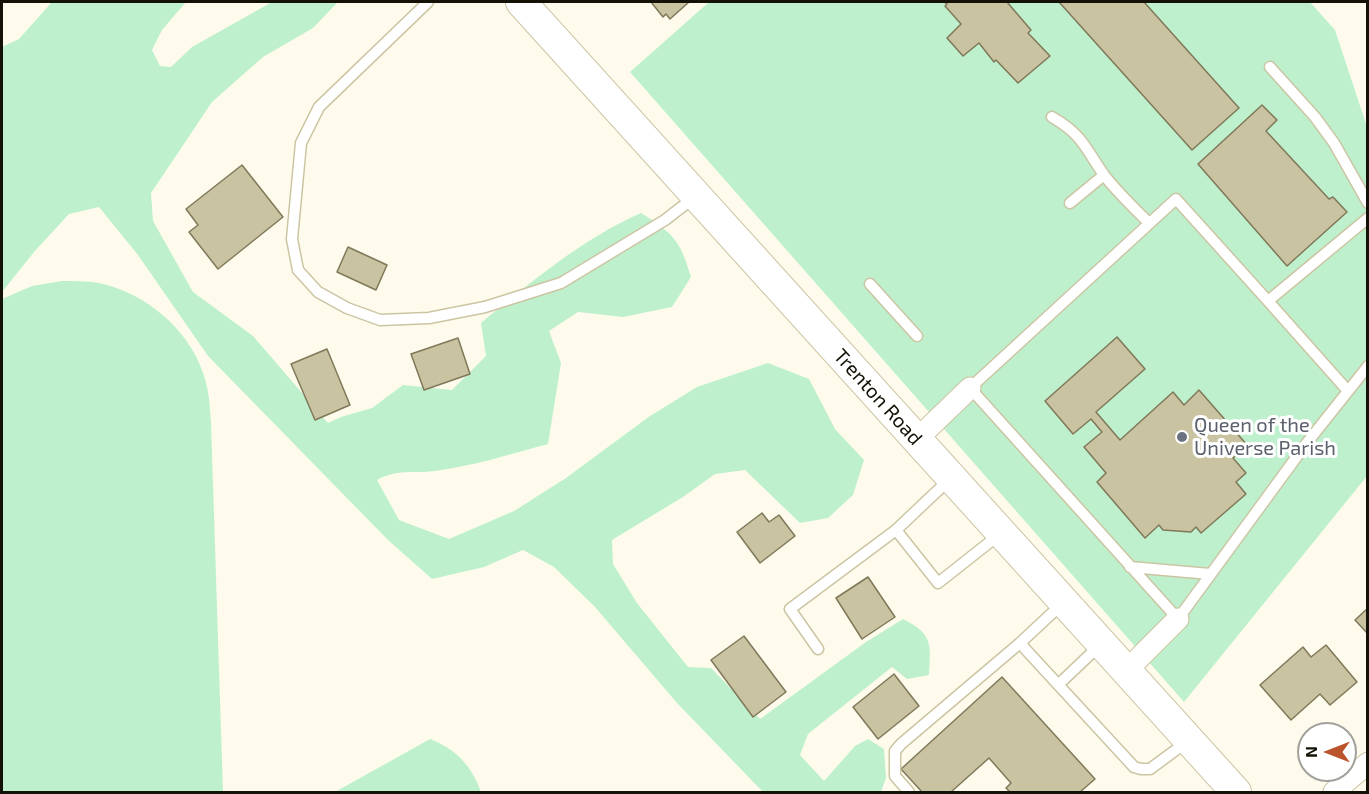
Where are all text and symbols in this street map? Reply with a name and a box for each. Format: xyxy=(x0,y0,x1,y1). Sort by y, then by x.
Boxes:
street label: Trenton Road xyxy=(829,344,927,450)
place label: Queen of the Universe Parish xyxy=(1194,413,1336,460)
marker: Queen of the Universe Parish xyxy=(1175,430,1189,444)
north arrow xyxy=(1297,722,1357,782)
text: N xyxy=(1301,746,1320,758)

